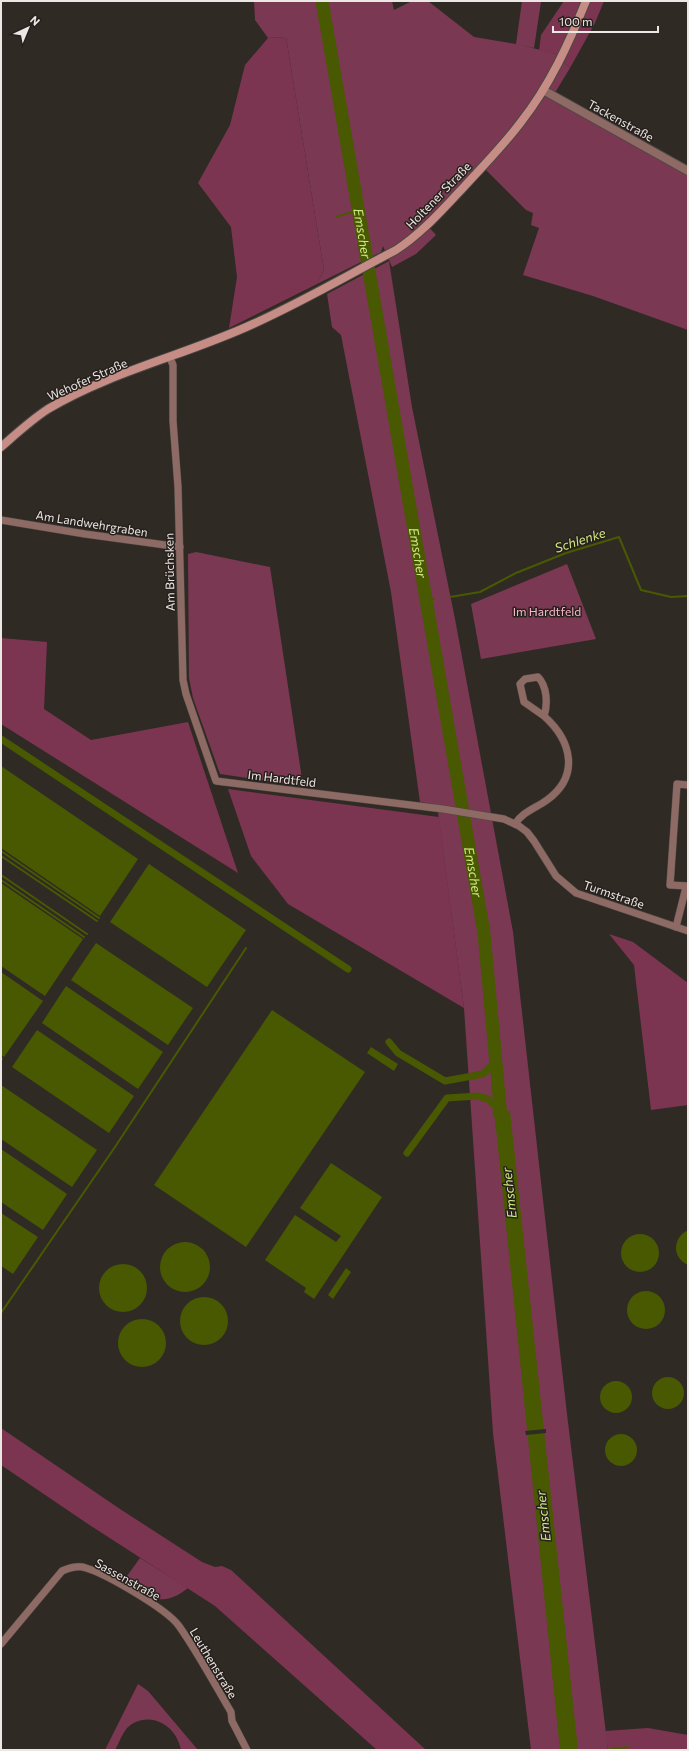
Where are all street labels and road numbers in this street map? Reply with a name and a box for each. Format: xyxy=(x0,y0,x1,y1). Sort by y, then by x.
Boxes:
street label: Tackenstraße xyxy=(586,96,656,144)
street label: Holtener Straße xyxy=(403,159,473,231)
street label: Wehofer Straße xyxy=(45,355,129,403)
street label: Am Landwehrgraben xyxy=(35,507,149,539)
street label: Am Brüchsken xyxy=(161,533,177,611)
street label: Im Hardtfeld xyxy=(247,767,317,789)
street label: Turmstraße xyxy=(582,877,646,911)
street label: Sassenstraße xyxy=(93,1555,163,1603)
street label: Leuthenstraße xyxy=(187,1625,241,1701)

